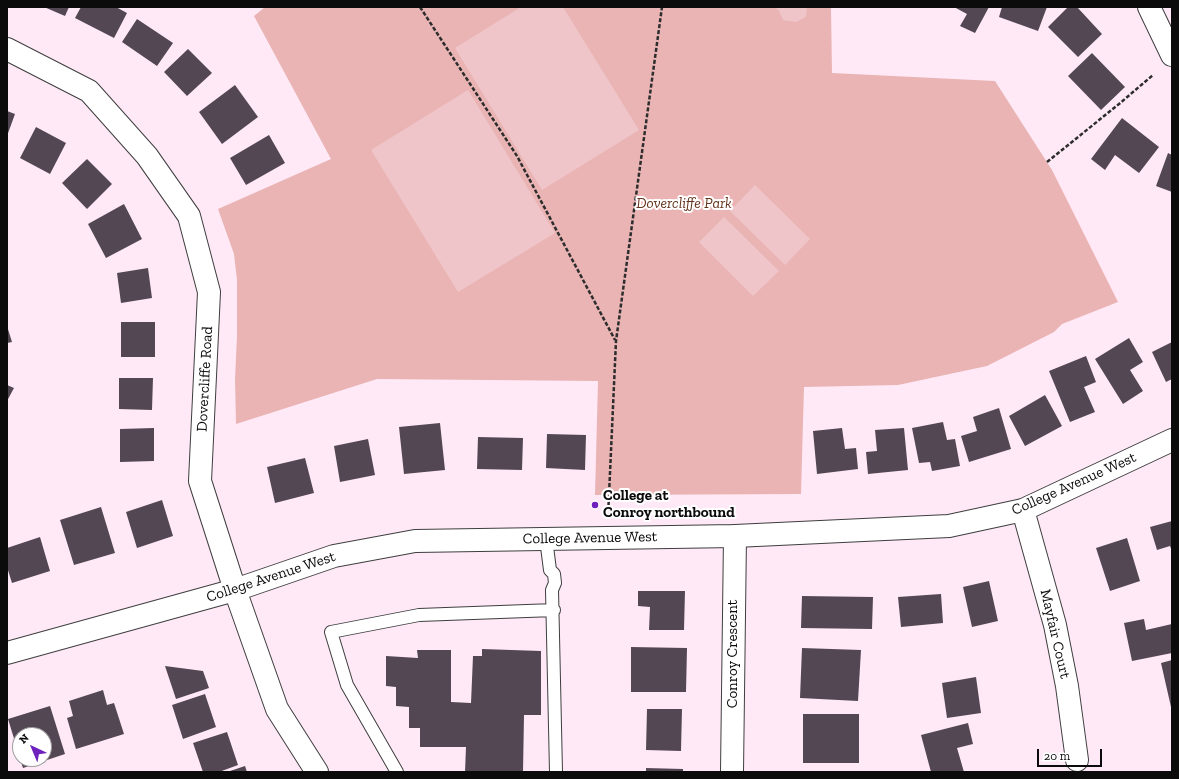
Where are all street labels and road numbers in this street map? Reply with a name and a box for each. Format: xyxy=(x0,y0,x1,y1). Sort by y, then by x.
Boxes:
street label: Dovercliffe Road xyxy=(193,326,217,432)
street label: College Avenue West xyxy=(1009,448,1139,520)
street label: College Avenue West xyxy=(523,528,657,548)
street label: College Avenue West xyxy=(204,548,338,606)
street label: Mayfair Court xyxy=(1036,588,1074,680)
street label: Conroy Crescent xyxy=(724,600,742,708)

